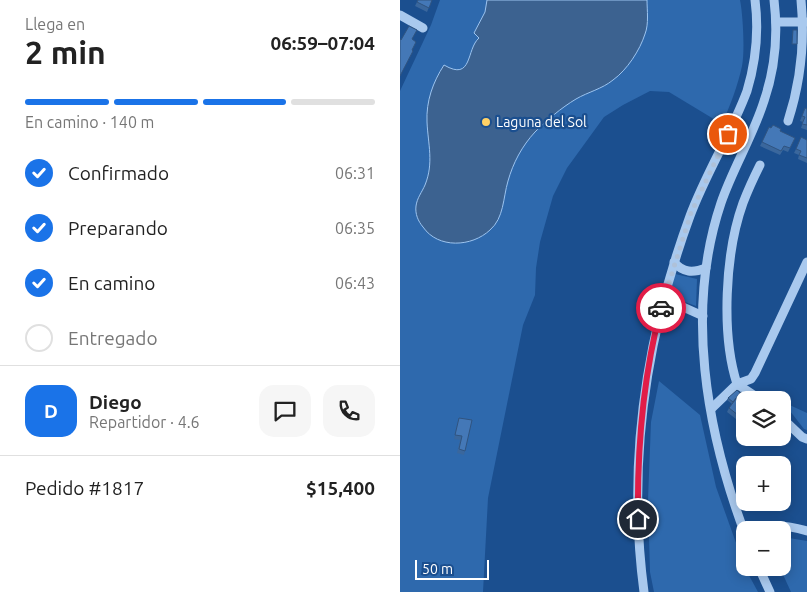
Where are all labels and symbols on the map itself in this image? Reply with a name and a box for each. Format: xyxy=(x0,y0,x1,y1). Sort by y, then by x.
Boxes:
pin xyxy=(707,113,749,155)
place label: Laguna del Sol xyxy=(496,114,587,130)
marker: Laguna del Sol xyxy=(480,116,492,128)
courier xyxy=(636,283,686,333)
pin xyxy=(617,498,659,540)
scale bar xyxy=(415,557,489,580)

